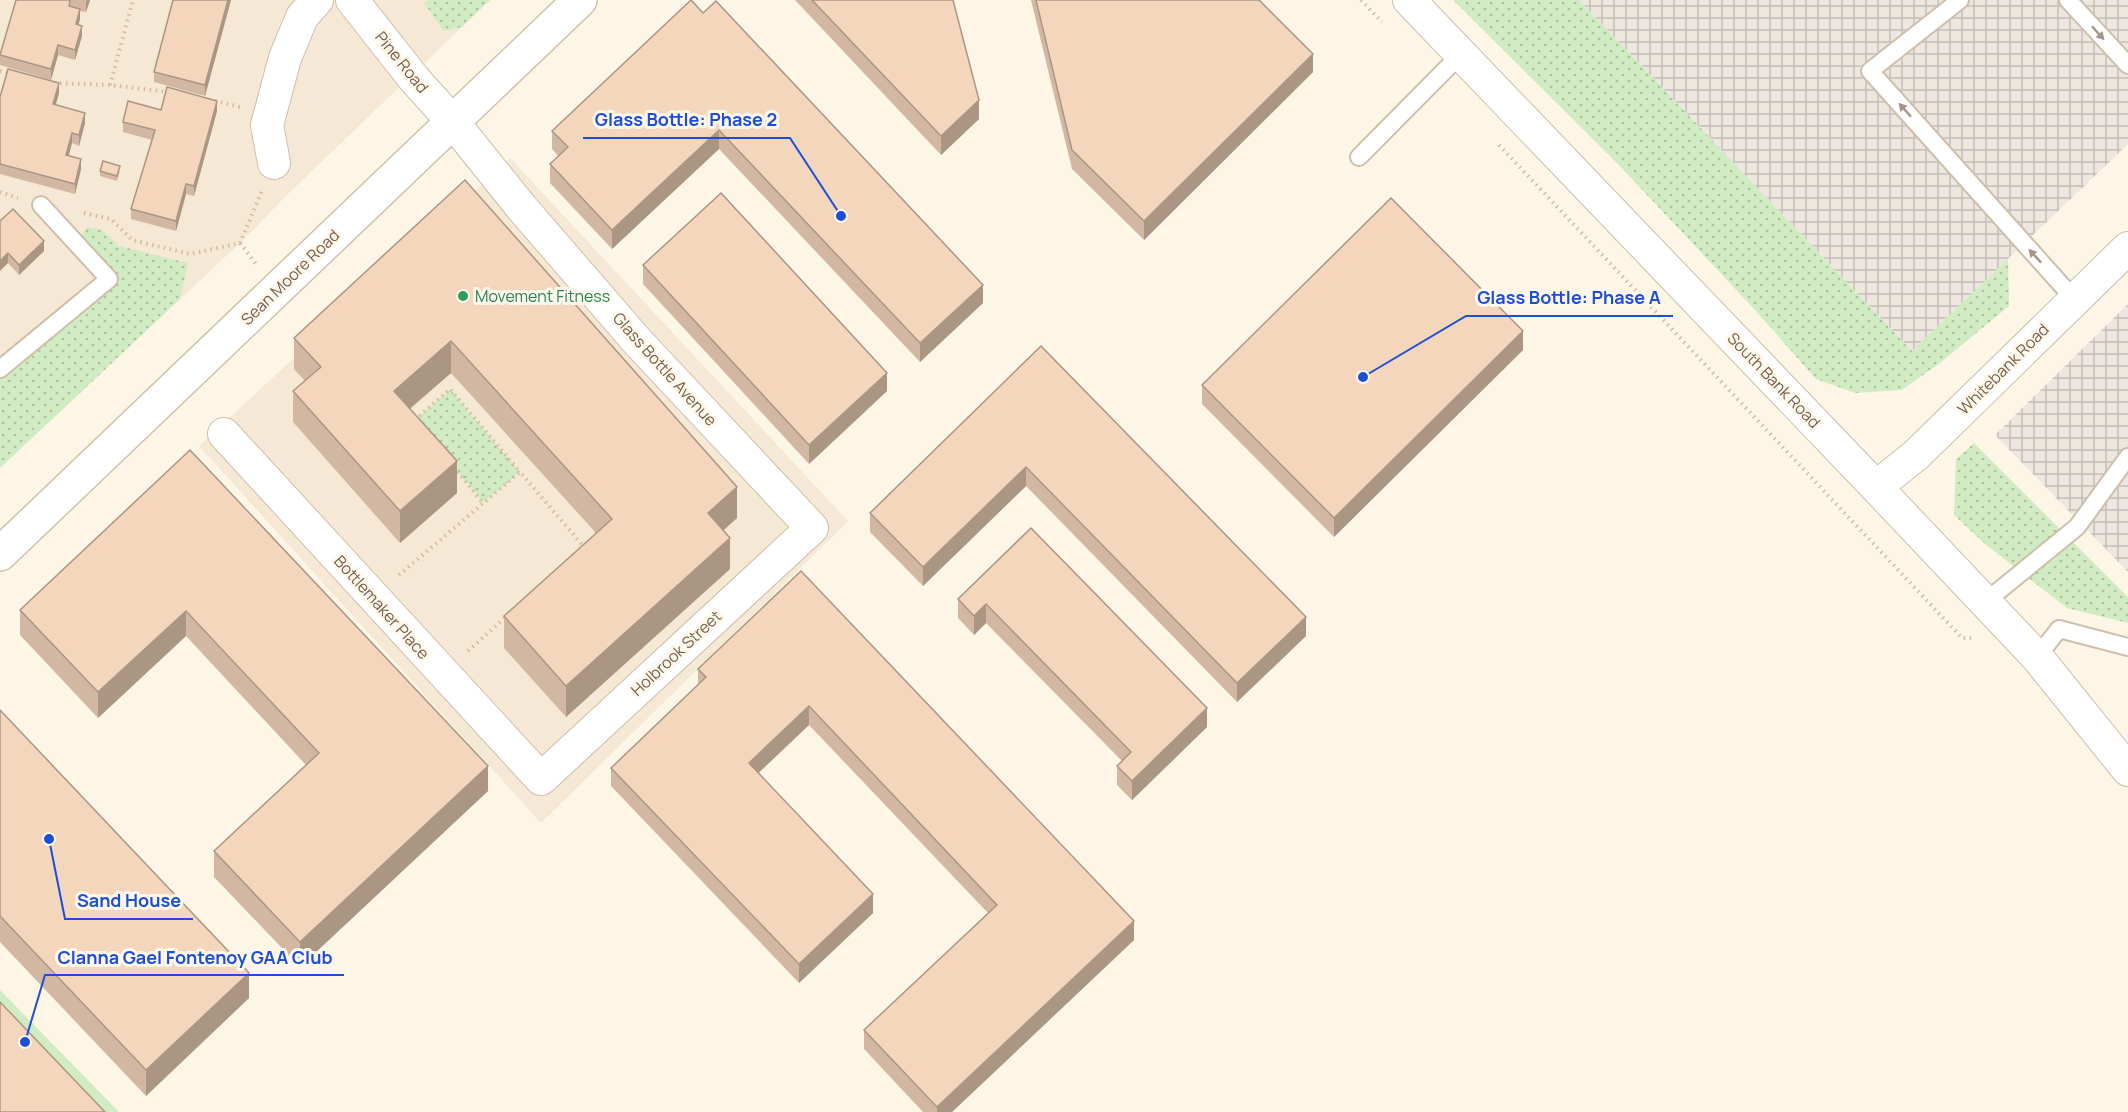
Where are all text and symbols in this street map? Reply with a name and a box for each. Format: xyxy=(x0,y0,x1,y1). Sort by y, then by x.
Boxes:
one-way arrow xyxy=(2091,25,2105,40)
street label: Pine Road xyxy=(370,27,434,97)
callout: Glass Bottle: Phase 2 xyxy=(583,102,790,138)
one-way arrow xyxy=(1899,103,1912,118)
text: Glass Bottle: Phase 2 xyxy=(595,107,777,131)
street label: Sean Moore Road xyxy=(236,224,344,330)
one-way arrow xyxy=(2028,248,2042,263)
callout: Glass Bottle: Phase A xyxy=(1466,280,1673,316)
place label: Movement Fitness xyxy=(475,285,610,307)
text: Glass Bottle: Phase A xyxy=(1477,285,1661,309)
marker: Movement Fitness xyxy=(456,289,470,303)
street label: Glass Bottle Avenue xyxy=(608,307,722,431)
street label: Whitebank Road xyxy=(1953,319,2053,419)
street label: South Bank Road xyxy=(1723,327,1825,433)
street label: Bottlemaker Place xyxy=(329,550,435,664)
street label: Holbrook Street xyxy=(626,605,726,701)
callout: Sand House xyxy=(65,883,193,919)
text: Sand House xyxy=(77,888,181,912)
callout: Clanna Gael Fontenoy GAA Club xyxy=(45,939,344,975)
text: Clanna Gael Fontenoy GAA Club xyxy=(58,945,333,969)

